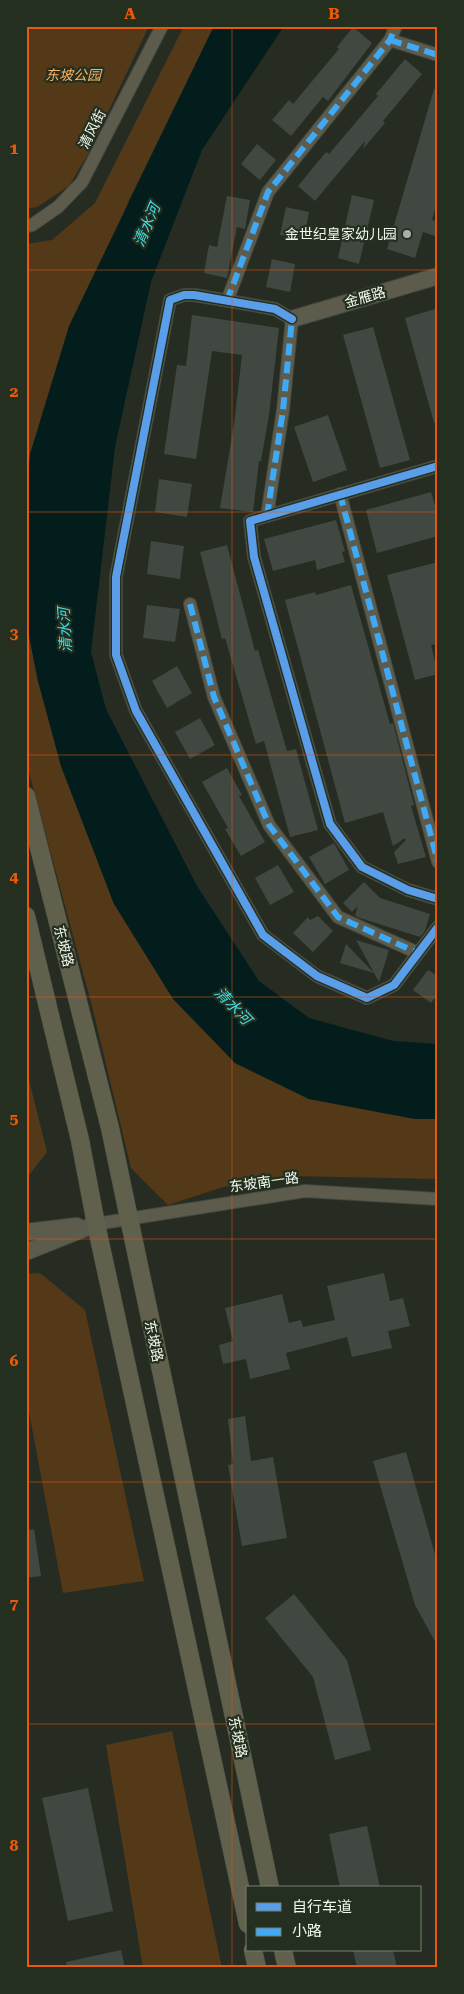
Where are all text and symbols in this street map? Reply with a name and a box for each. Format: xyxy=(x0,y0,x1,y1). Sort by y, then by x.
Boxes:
text: A xyxy=(124,4,136,23)
text: B xyxy=(328,4,340,23)
park label: 东坡公园 xyxy=(45,67,103,83)
street label: 清风街 xyxy=(75,107,109,151)
text: 1 xyxy=(10,139,19,158)
water label: 清水河 xyxy=(130,198,165,249)
place label: 金世纪皇家幼儿园 xyxy=(285,226,397,242)
marker: 金世纪皇家幼儿园 xyxy=(401,228,413,240)
street label: 金雁路 xyxy=(343,284,387,310)
text: 2 xyxy=(10,382,19,401)
water label: 清水河 xyxy=(55,604,75,653)
text: 3 xyxy=(10,624,19,643)
text: 4 xyxy=(10,867,19,886)
street label: 东坡路 xyxy=(51,924,77,968)
water label: 清水河 xyxy=(211,984,257,1031)
text: 5 xyxy=(10,1109,19,1128)
street label: 东坡南一路 xyxy=(228,1169,300,1195)
street label: 东坡路 xyxy=(142,1319,166,1363)
text: 6 xyxy=(10,1351,19,1370)
text: 7 xyxy=(10,1594,19,1613)
street label: 东坡路 xyxy=(226,1715,250,1759)
text: 8 xyxy=(10,1836,19,1855)
legend xyxy=(246,1886,422,1952)
text: 自行车道 xyxy=(292,1898,352,1916)
text: 小路 xyxy=(292,1922,322,1940)

